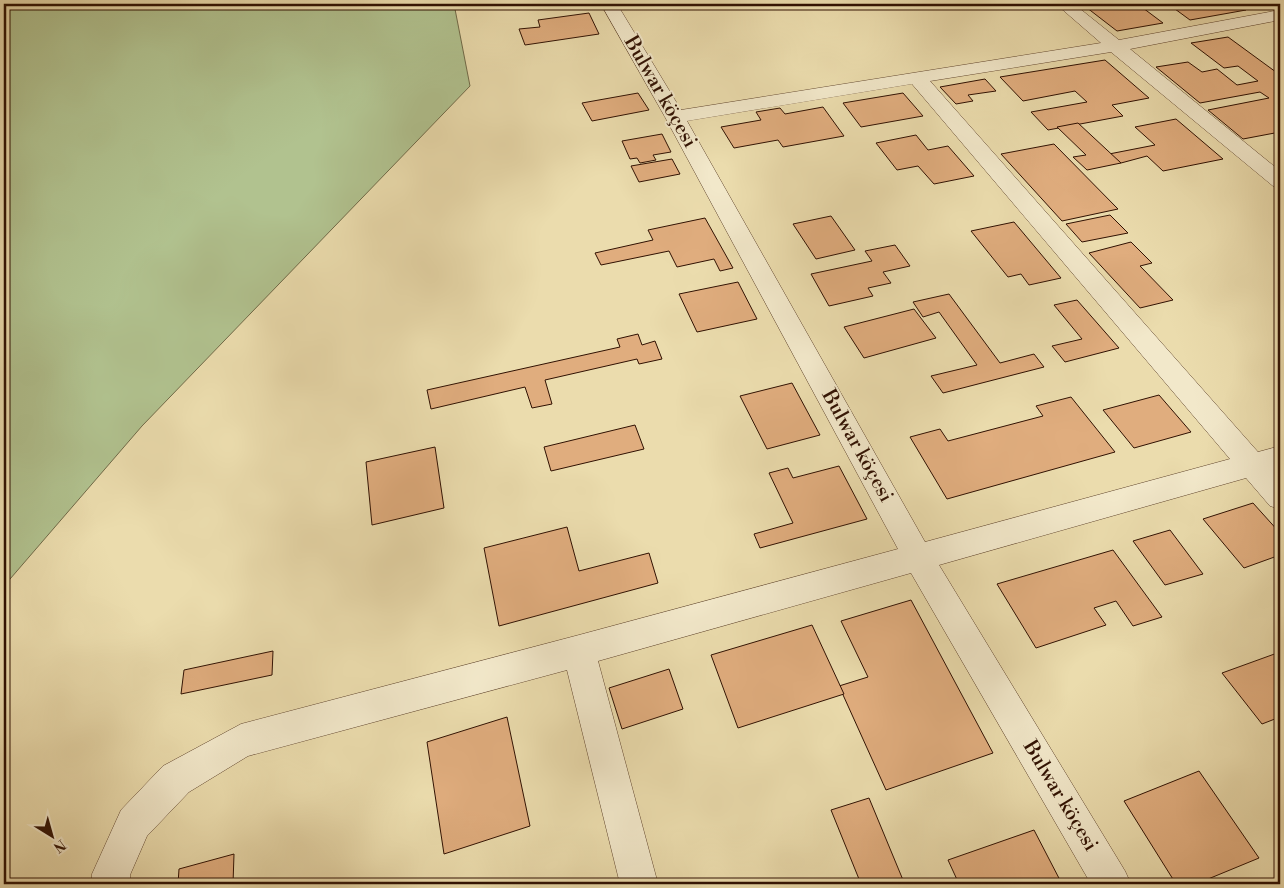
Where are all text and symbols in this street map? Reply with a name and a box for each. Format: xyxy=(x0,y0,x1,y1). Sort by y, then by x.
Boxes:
street label: Bulwar köçesi xyxy=(617,31,702,153)
street label: Bulwar köçesi xyxy=(815,384,898,507)
street label: Bulwar köçesi xyxy=(1017,735,1103,856)
north arrow xyxy=(28,810,78,860)
text: N xyxy=(49,835,69,856)

